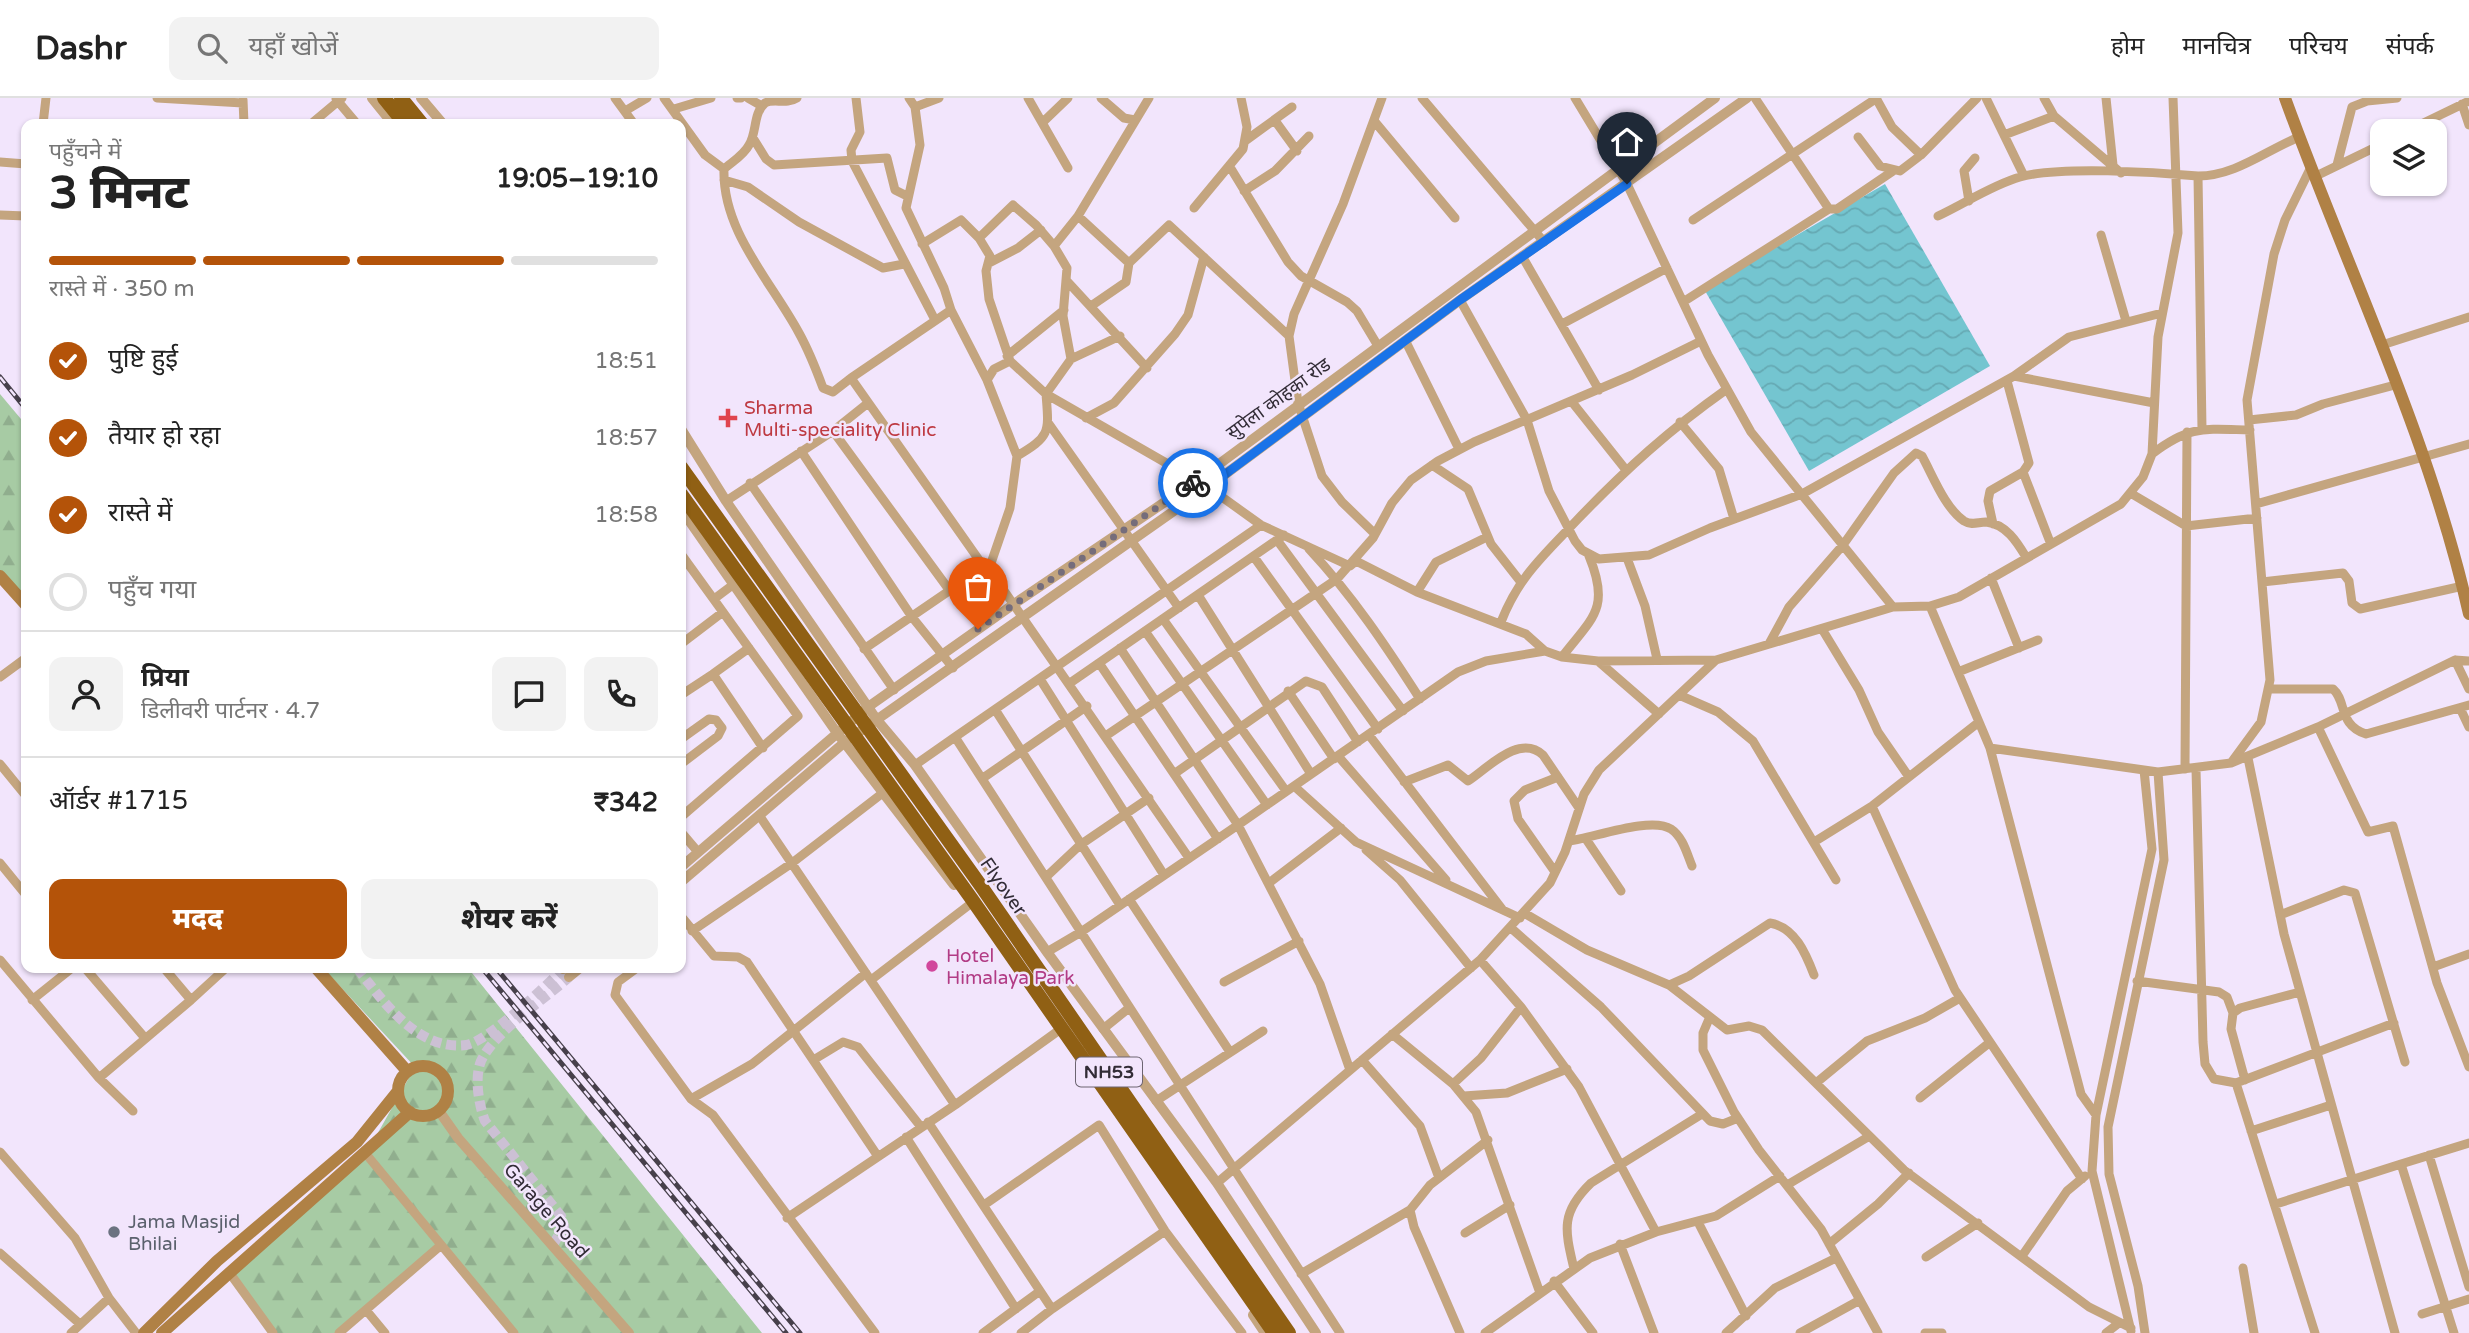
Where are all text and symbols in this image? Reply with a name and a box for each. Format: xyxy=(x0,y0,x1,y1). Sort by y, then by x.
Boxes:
search box xyxy=(169,17,659,80)
text: Dashr xyxy=(35,29,127,68)
icon: search xyxy=(193,29,231,67)
text: यहाँ खोजें xyxy=(249,31,338,62)
text: होम xyxy=(2111,32,2144,61)
text: मानचित्र xyxy=(2182,32,2251,61)
text: परिचय xyxy=(2289,32,2348,61)
text: संपर्क xyxy=(2386,32,2434,61)
pin xyxy=(1597,112,1657,184)
map controls xyxy=(2370,119,2447,196)
button: layers xyxy=(2370,119,2447,196)
icon: home xyxy=(1608,123,1646,161)
text: पहुँचने में xyxy=(49,138,121,166)
text: 19:05–19:10 xyxy=(496,163,658,194)
text: 3 मिनट xyxy=(49,166,189,221)
text: रास्ते में · 350 m xyxy=(49,275,195,303)
icon: check xyxy=(49,342,87,380)
text: पुष्टि हुई xyxy=(108,343,178,374)
text: 18:51 xyxy=(594,347,658,375)
street label: सुपेला कोहका रोड xyxy=(1222,352,1336,445)
place label: Sharma Multi-speciality Clinic xyxy=(744,397,936,441)
marker: Sharma Multi-speciality Clinic xyxy=(718,408,738,428)
icon: check xyxy=(49,419,87,457)
text: तैयार हो रहा xyxy=(108,420,221,451)
text: 18:57 xyxy=(594,424,658,452)
courier xyxy=(1158,448,1228,518)
icon: bike xyxy=(1174,464,1212,502)
icon: check xyxy=(49,496,87,534)
text: रास्ते में xyxy=(108,497,173,528)
text: 18:58 xyxy=(594,501,658,529)
pin xyxy=(948,557,1008,629)
icon: bag xyxy=(959,568,997,606)
text: पहुँच गया xyxy=(108,574,196,605)
button: person xyxy=(49,657,123,731)
button: chat xyxy=(492,657,566,731)
button: phone xyxy=(584,657,658,731)
text: प्रिया xyxy=(141,662,189,693)
text: डिलीवरी पार्टनर · 4.7 xyxy=(141,697,320,725)
text: ऑर्डर #1715 xyxy=(49,785,188,816)
text: ₹342 xyxy=(594,787,658,818)
street label: Flyover xyxy=(975,853,1031,920)
button: मदद xyxy=(49,879,347,959)
button: शेयर करें xyxy=(361,879,658,959)
place label: Hotel Himalaya Park xyxy=(946,945,1075,989)
marker: Hotel Himalaya Park xyxy=(924,958,940,974)
road number: NH53 xyxy=(1076,1057,1142,1086)
street label: Garage Road xyxy=(499,1159,593,1263)
place label: Jama Masjid Bhilai xyxy=(128,1211,240,1255)
marker: Jama Masjid Bhilai xyxy=(106,1224,122,1240)

